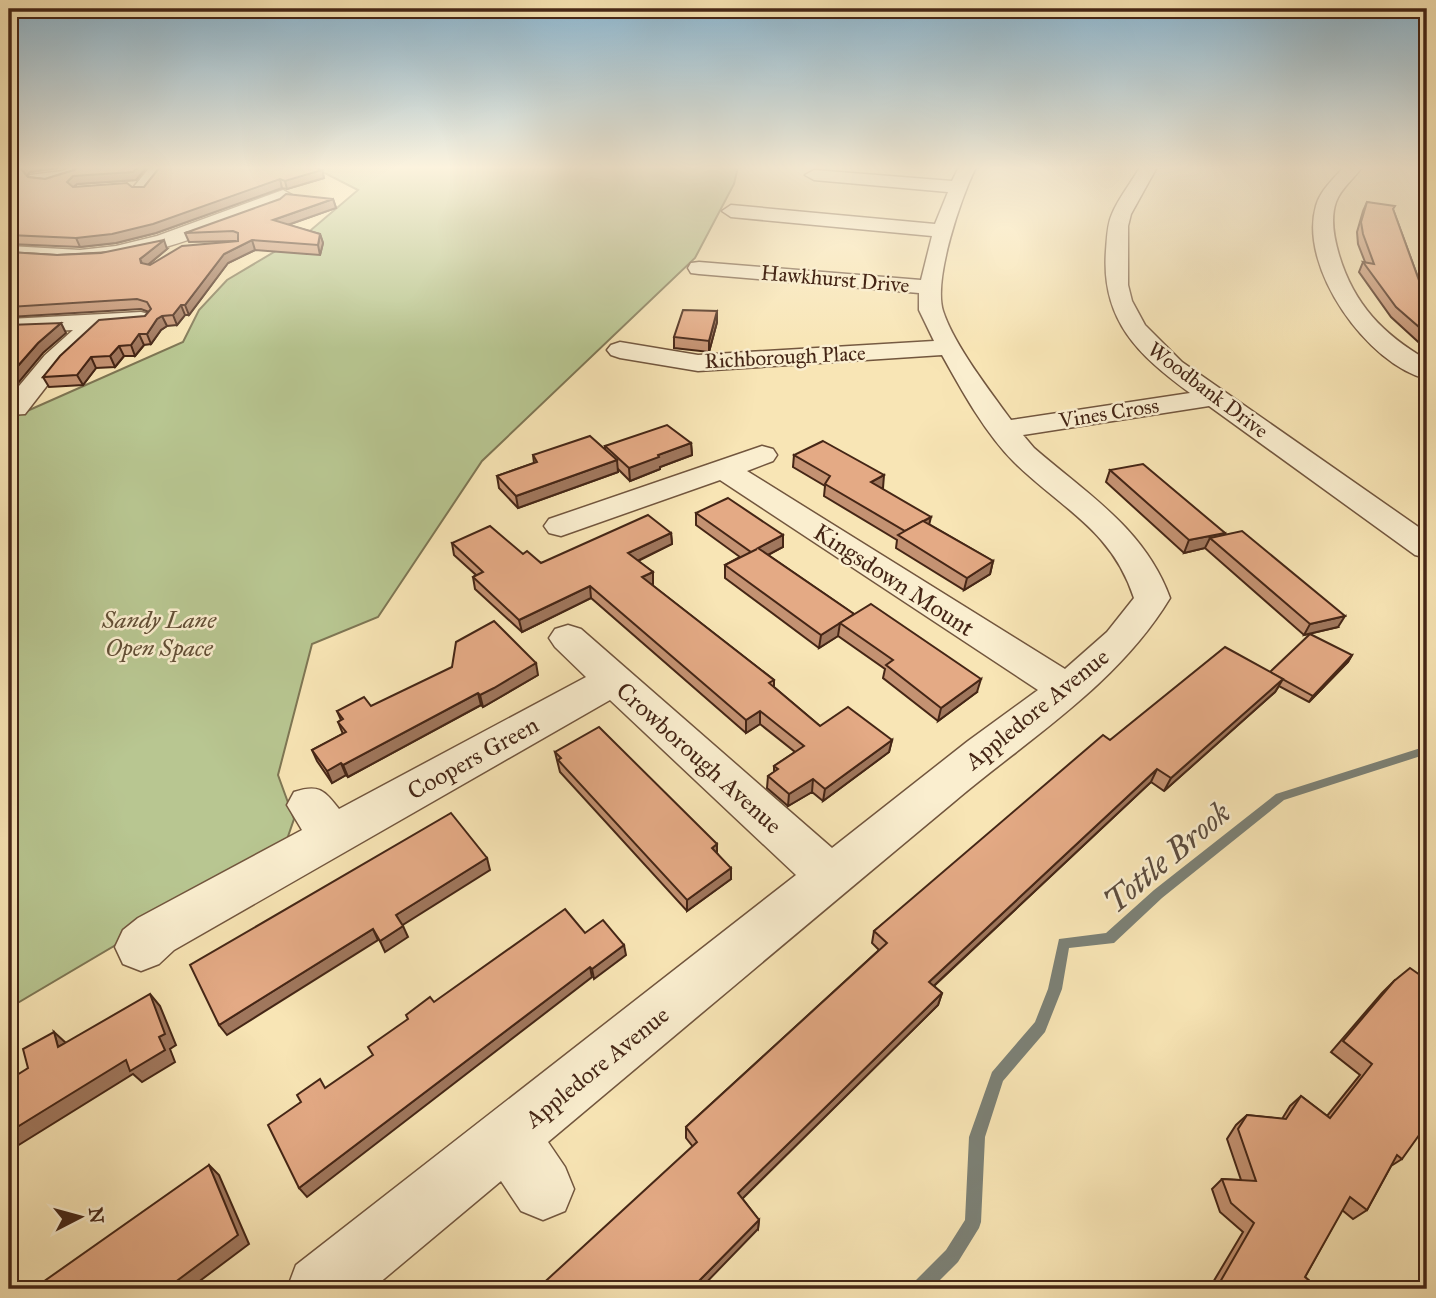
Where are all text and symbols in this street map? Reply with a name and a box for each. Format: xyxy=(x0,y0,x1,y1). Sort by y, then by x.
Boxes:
street label: Hawkhurst Drive xyxy=(760,260,911,298)
street label: Woodbank Drive xyxy=(1143,336,1274,444)
street label: Richborough Place xyxy=(704,340,867,374)
street label: Vines Cross xyxy=(1056,392,1161,434)
street label: Kingsdown Mount xyxy=(808,517,980,643)
park label: Sandy Lane Open Space xyxy=(101,605,217,663)
street label: Appledore Avenue xyxy=(958,642,1115,777)
street label: Crowborough Avenue xyxy=(610,676,788,840)
street label: Coopers Green xyxy=(402,710,544,806)
water label: Tottle Brook xyxy=(1096,793,1239,922)
street label: Appledore Avenue xyxy=(518,1000,675,1135)
north arrow xyxy=(46,1182,116,1252)
text: N xyxy=(84,1206,109,1224)

